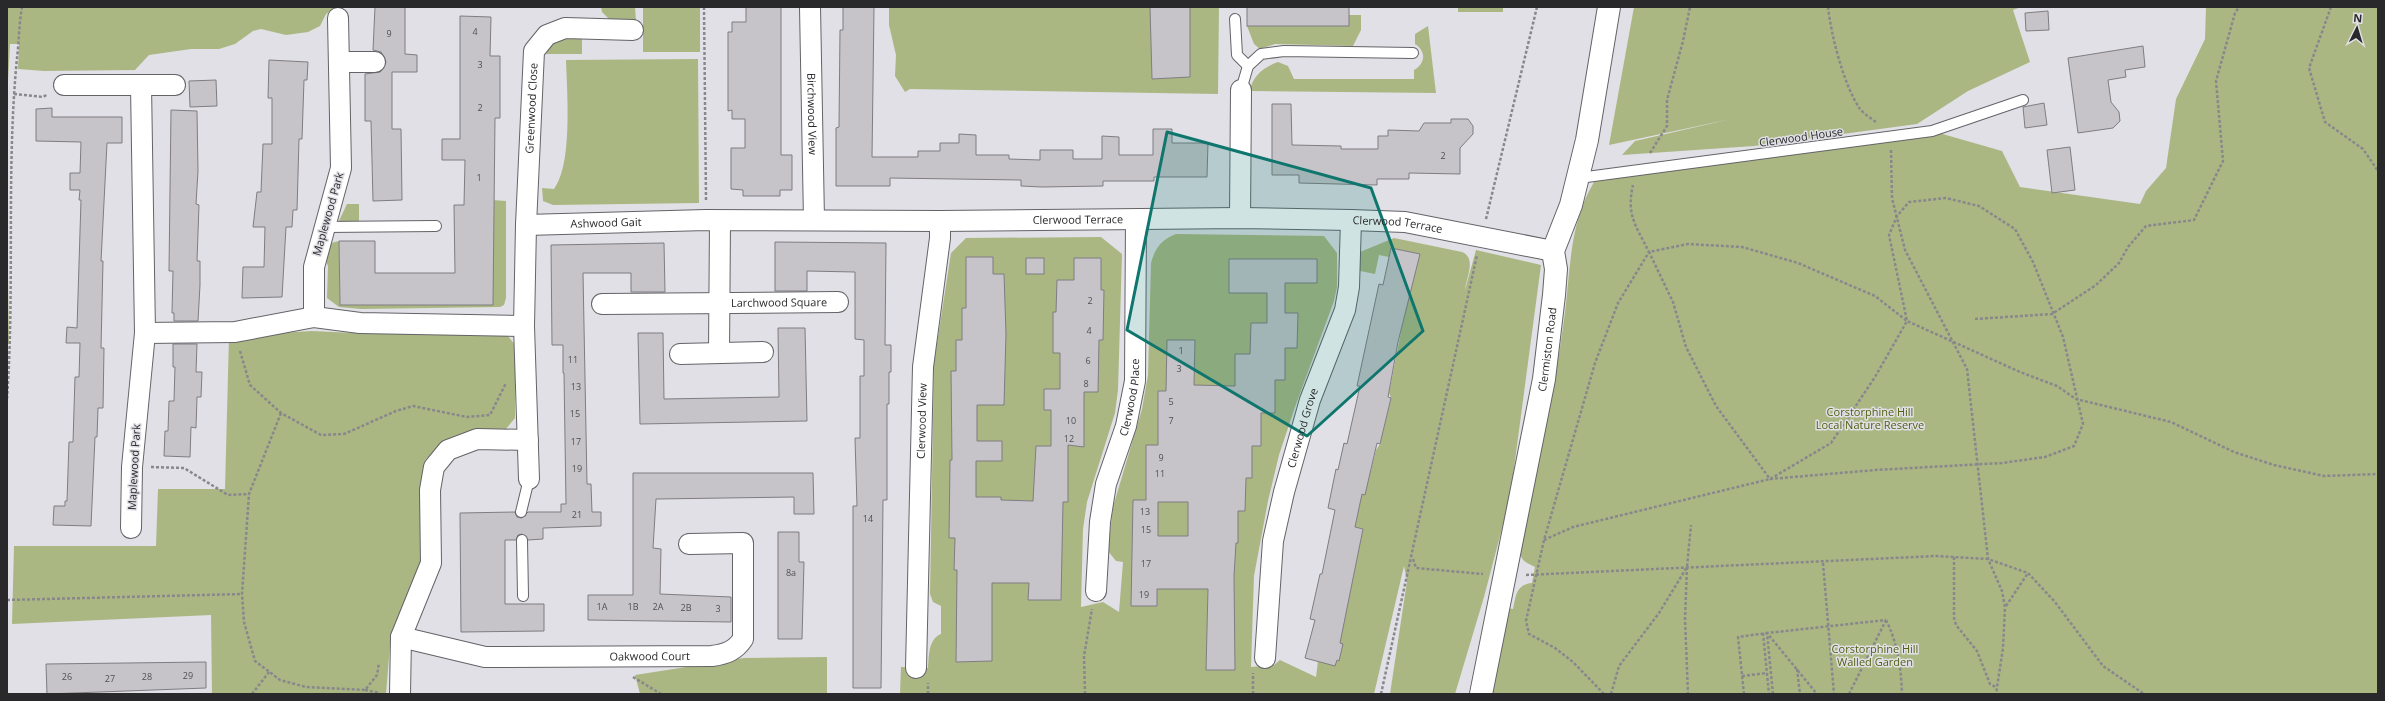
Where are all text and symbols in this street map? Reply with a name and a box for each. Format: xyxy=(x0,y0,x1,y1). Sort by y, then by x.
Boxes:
north arrow xyxy=(2337,8,2377,48)
text: N xyxy=(2353,10,2363,25)
house number: 4 xyxy=(472,25,478,38)
house number: 9 xyxy=(386,27,392,40)
house number: 3 xyxy=(477,58,483,71)
street label: Greenwood Close xyxy=(521,63,540,154)
street label: Birchwood View xyxy=(804,73,821,156)
house number: 2 xyxy=(477,101,483,114)
street label: Clerwood House xyxy=(1758,123,1844,150)
house number: 2 xyxy=(1440,149,1446,162)
street label: Maplewood Park xyxy=(308,170,347,257)
house number: 1 xyxy=(476,171,482,184)
street label: Clerwood Terrace xyxy=(1033,211,1123,227)
street label: Clerwood Terrace xyxy=(1352,212,1444,236)
street label: Ashwood Gait xyxy=(570,214,642,231)
street label: Larchwood Square xyxy=(731,294,827,310)
house number: 2 xyxy=(1087,294,1093,307)
street label: Clermiston Road xyxy=(1534,306,1559,393)
house number: 4 xyxy=(1086,324,1092,337)
house number: 1 xyxy=(1178,344,1184,357)
house number: 11 xyxy=(568,353,578,366)
house number: 6 xyxy=(1085,354,1091,367)
street label: Clerwood Place xyxy=(1115,358,1142,438)
house number: 3 xyxy=(1176,362,1182,375)
house number: 8 xyxy=(1083,377,1089,390)
house number: 13 xyxy=(571,380,581,393)
street label: Clerwood View xyxy=(913,383,930,459)
street label: Clerwood Grove xyxy=(1283,386,1321,470)
house number: 5 xyxy=(1168,395,1174,408)
park label: Corstorphine Hill Local Nature Reserve xyxy=(1816,404,1924,432)
house number: 15 xyxy=(570,407,580,420)
house number: 10 xyxy=(1066,414,1076,427)
house number: 7 xyxy=(1168,414,1174,427)
street label: Maplewood Park xyxy=(124,423,143,510)
house number: 12 xyxy=(1064,432,1074,445)
house number: 17 xyxy=(571,435,581,448)
house number: 9 xyxy=(1158,451,1164,464)
house number: 19 xyxy=(572,462,582,475)
house number: 11 xyxy=(1155,467,1165,480)
house number: 13 xyxy=(1140,505,1150,518)
house number: 21 xyxy=(572,508,582,521)
house number: 14 xyxy=(863,512,873,525)
house number: 15 xyxy=(1141,523,1151,536)
house number: 17 xyxy=(1141,557,1151,570)
house number: 8a xyxy=(786,566,796,579)
house number: 19 xyxy=(1139,588,1149,601)
house number: 1A xyxy=(597,600,608,613)
house number: 1B xyxy=(628,600,639,613)
house number: 2A xyxy=(653,600,664,613)
house number: 2B xyxy=(681,601,692,614)
house number: 3 xyxy=(715,602,721,615)
park label: Corstorphine Hill Walled Garden xyxy=(1832,641,1918,669)
street label: Oakwood Court xyxy=(609,648,690,663)
house number: 29 xyxy=(183,669,193,682)
house number: 26 xyxy=(62,670,72,683)
house number: 28 xyxy=(142,670,152,683)
house number: 27 xyxy=(105,672,115,685)

